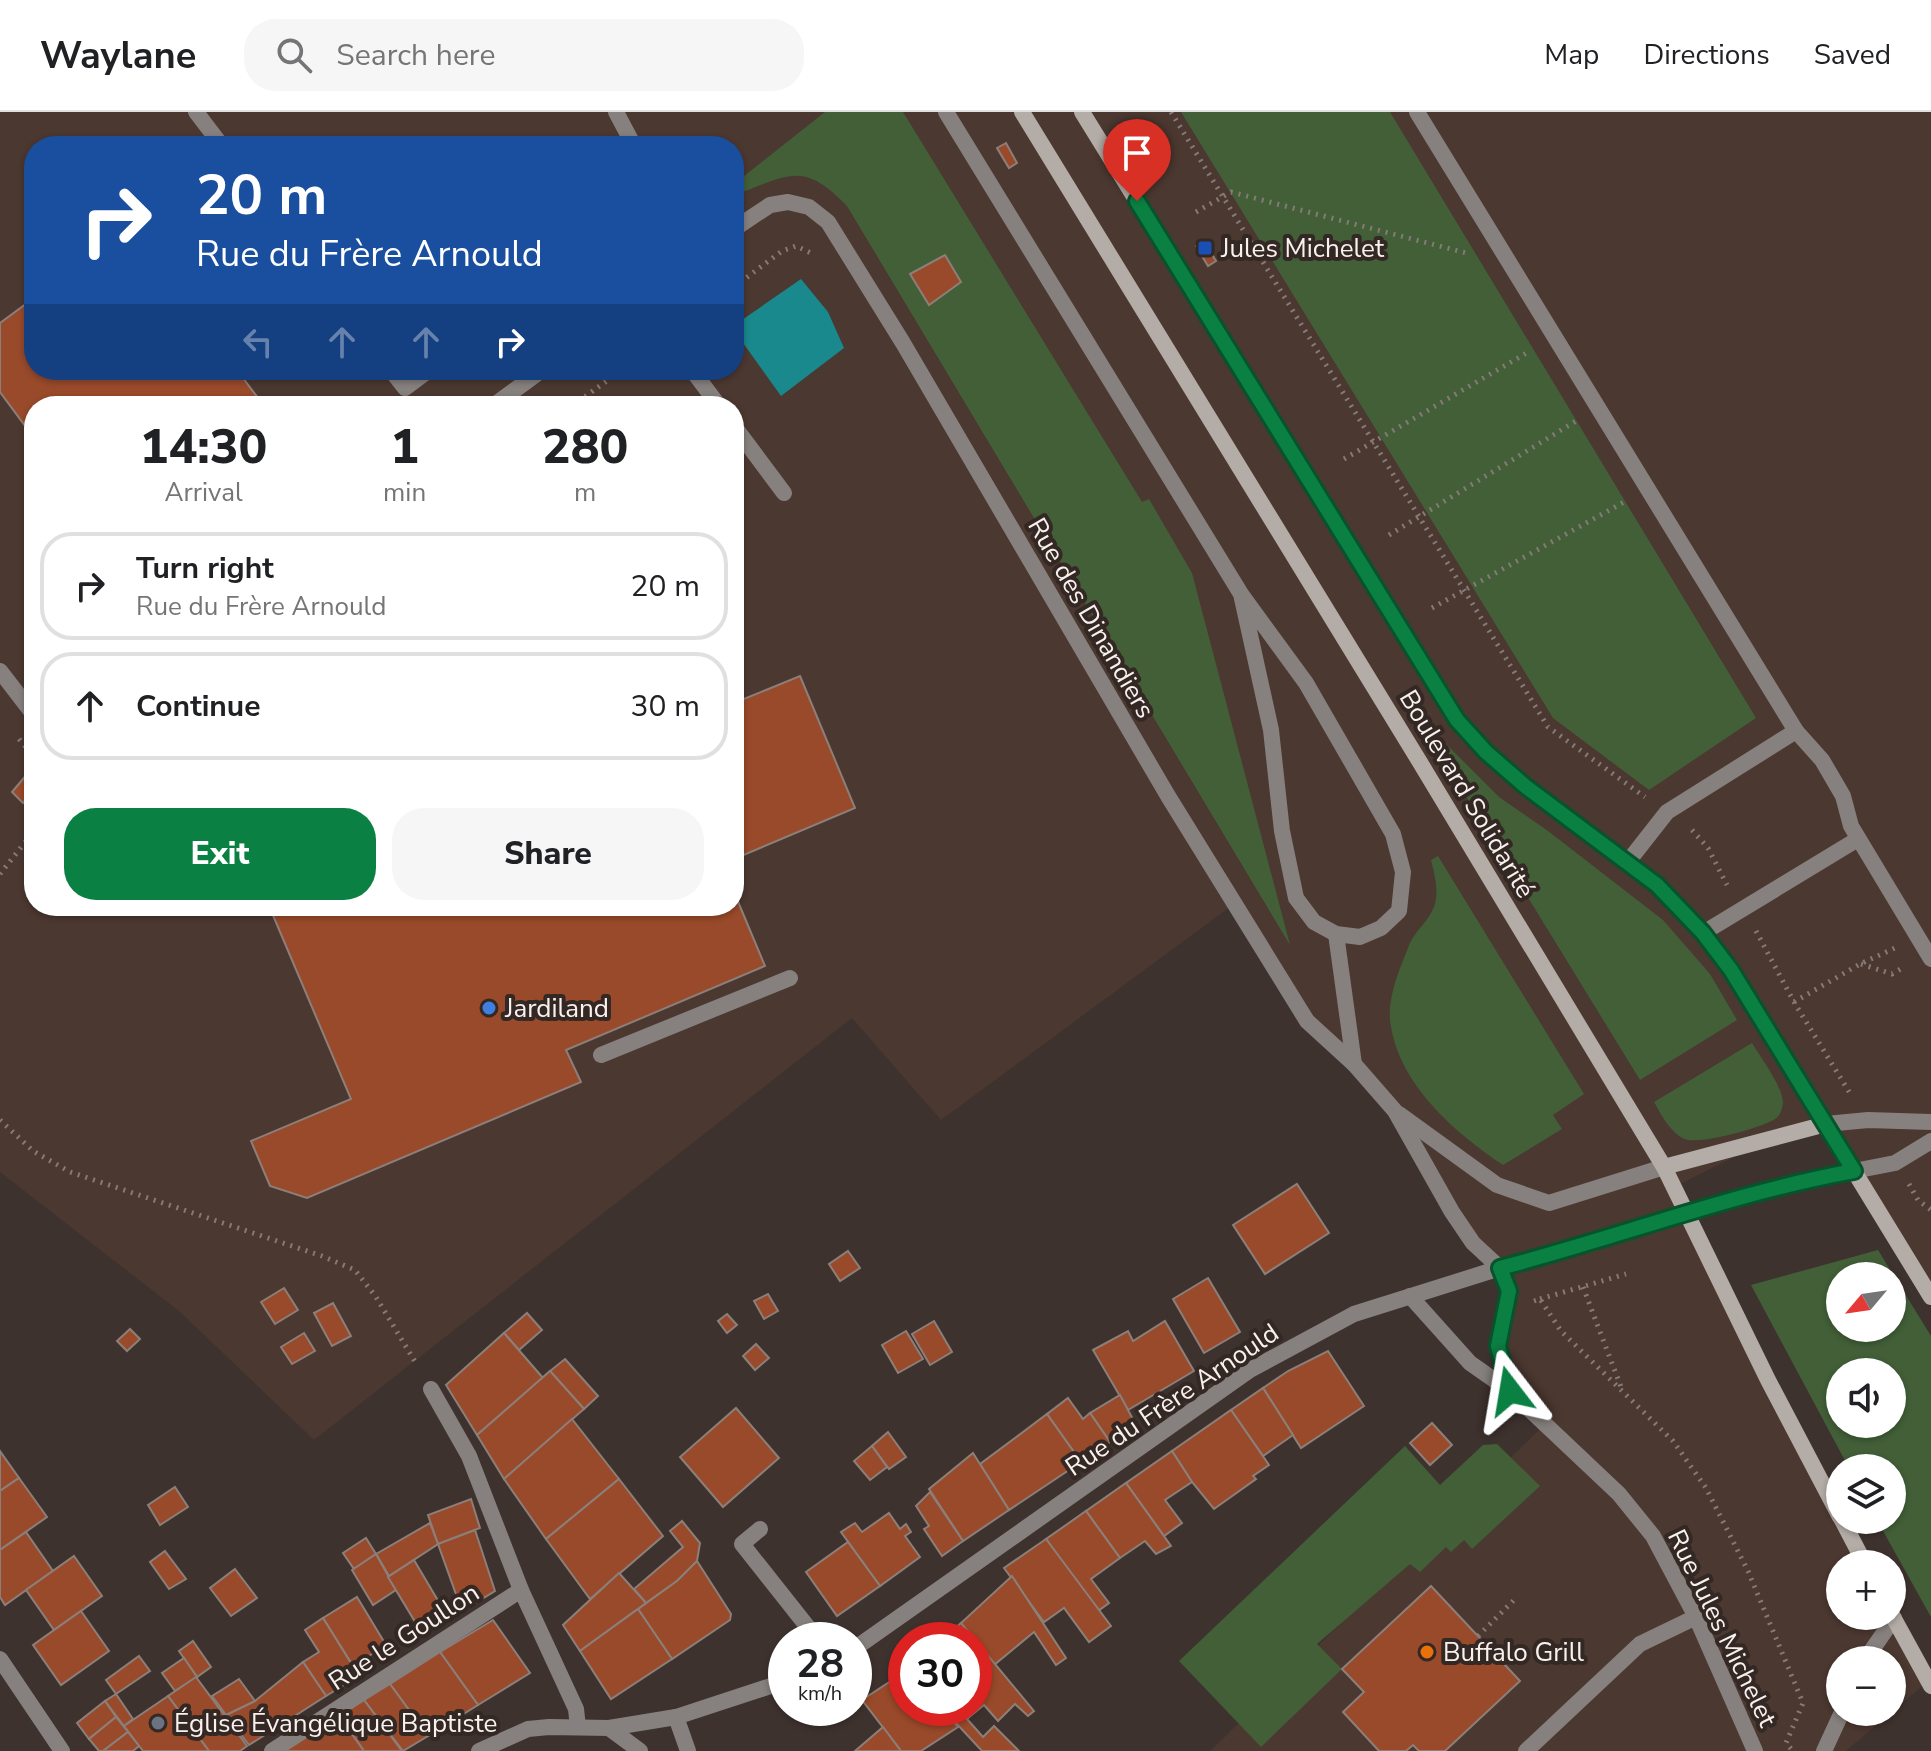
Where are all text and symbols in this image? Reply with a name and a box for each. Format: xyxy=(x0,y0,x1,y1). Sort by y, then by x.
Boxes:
search box xyxy=(244,19,804,91)
text: Waylane xyxy=(40,30,196,81)
icon: search xyxy=(272,33,316,77)
text: Search here xyxy=(336,35,495,76)
text: Map xyxy=(1544,36,1599,74)
text: Directions xyxy=(1643,36,1770,74)
text: Saved xyxy=(1814,36,1891,74)
pin xyxy=(1103,119,1171,201)
icon: arrive xyxy=(1115,131,1159,175)
text: 20 m xyxy=(196,157,327,234)
icon: right xyxy=(64,168,168,272)
text: Rue du Frère Arnould xyxy=(196,230,543,279)
place label: Jules Michelet xyxy=(1220,231,1385,266)
marker: Jules Michelet xyxy=(1196,239,1214,257)
icon: left xyxy=(236,320,280,364)
icon: ahead xyxy=(320,320,364,364)
icon: ahead xyxy=(404,320,448,364)
icon: right xyxy=(488,320,532,364)
text: 14:30 xyxy=(140,414,267,480)
text: 1 xyxy=(390,414,419,480)
text: 280 xyxy=(542,414,628,480)
text: Arrival xyxy=(164,475,243,510)
text: min xyxy=(383,475,426,510)
text: m xyxy=(574,475,596,510)
street label: Rue des Dinandiers xyxy=(1019,511,1163,725)
text: Turn right xyxy=(136,548,274,589)
icon: right xyxy=(68,564,112,608)
text: 20 m xyxy=(631,566,700,607)
text: Rue du Frère Arnould xyxy=(136,589,386,624)
street label: Boulevard Solidarité xyxy=(1391,683,1543,905)
icon: ahead xyxy=(68,684,112,728)
text: Continue xyxy=(136,686,261,727)
text: 30 m xyxy=(631,686,700,727)
button: Exit xyxy=(64,808,376,900)
button: Share xyxy=(392,808,704,900)
place label: Jardiland xyxy=(504,991,609,1026)
marker: Jardiland xyxy=(480,999,498,1017)
north arrow xyxy=(1826,1262,1906,1342)
map controls xyxy=(1826,1262,1906,1726)
street label: Rue du Frère Arnould xyxy=(1058,1315,1286,1485)
position arrow xyxy=(1468,1349,1552,1433)
button: sound xyxy=(1826,1358,1906,1438)
button: layers xyxy=(1826,1454,1906,1534)
street label: Rue Jules Michelet xyxy=(1659,1523,1785,1733)
button: + xyxy=(1826,1550,1906,1630)
street label: Rue le Goullon xyxy=(322,1575,486,1699)
speed limit sign: 30 xyxy=(888,1622,992,1726)
place label: Buffalo Grill xyxy=(1443,1635,1584,1670)
text: 28 xyxy=(796,1637,844,1691)
marker: Buffalo Grill xyxy=(1418,1643,1436,1661)
button: − xyxy=(1826,1646,1906,1726)
text: km/h xyxy=(798,1680,842,1707)
place label: Église Évangélique Baptiste xyxy=(174,1706,497,1741)
marker: Église Évangélique Baptiste xyxy=(149,1714,167,1732)

